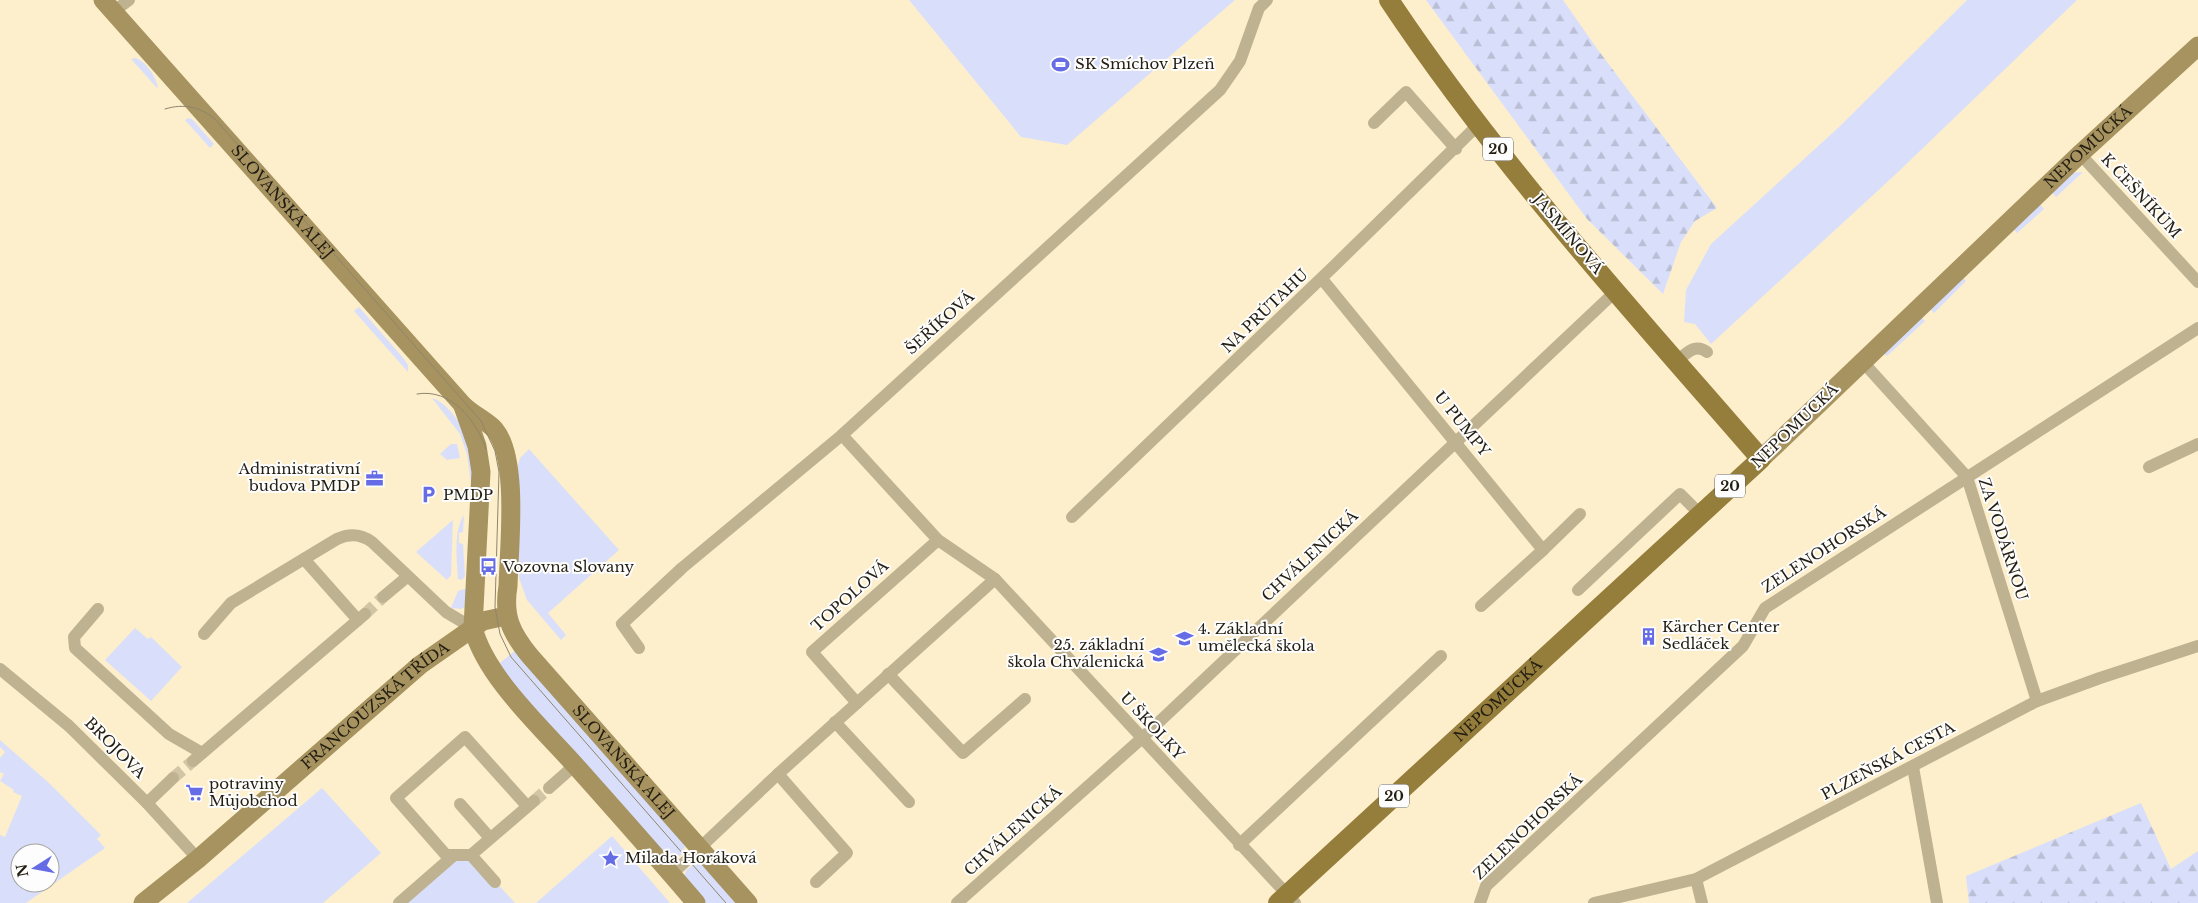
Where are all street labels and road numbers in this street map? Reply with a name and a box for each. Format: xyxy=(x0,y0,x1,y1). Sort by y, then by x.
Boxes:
street label: NEPOMUCKÁ xyxy=(2040,101,2136,192)
road number: 20 xyxy=(1483,138,1513,160)
street label: SLOVANSKÁ ALEJ xyxy=(227,141,338,262)
street label: K ČEŠNÍKŮM xyxy=(2097,149,2185,242)
street label: JASMÍNOVÁ xyxy=(1528,188,1608,278)
street label: NA PRŮTAHU xyxy=(1218,265,1312,357)
street label: ŠEŘÍKOVÁ xyxy=(902,287,978,358)
street label: NEPOMUCKÁ xyxy=(1747,379,1842,472)
street label: U PUMPY xyxy=(1430,387,1495,461)
road number: 20 xyxy=(1715,474,1745,498)
street label: ZA VODÁRNOU xyxy=(1975,475,2032,603)
street label: ZELENOHORSKÁ xyxy=(1758,502,1890,597)
street label: CHVÁLENICKÁ xyxy=(1258,506,1362,605)
street label: TOPOLOVÁ xyxy=(807,556,892,635)
street label: FRANCOUZSKÁ TŘÍDA xyxy=(297,637,453,773)
street label: NEPOMUCKÁ xyxy=(1450,655,1546,746)
street label: U ŠKOLKY xyxy=(1116,688,1189,764)
street label: SLOVANSKÁ ALEJ xyxy=(569,701,679,822)
street label: BROJOVA xyxy=(81,713,150,782)
street label: PLZEŇSKÁ CESTA xyxy=(1818,717,1958,804)
street label: ZELENOHORSKÁ xyxy=(1469,770,1586,883)
street label: CHVÁLENICKÁ xyxy=(960,782,1066,879)
road number: 20 xyxy=(1379,784,1409,808)

